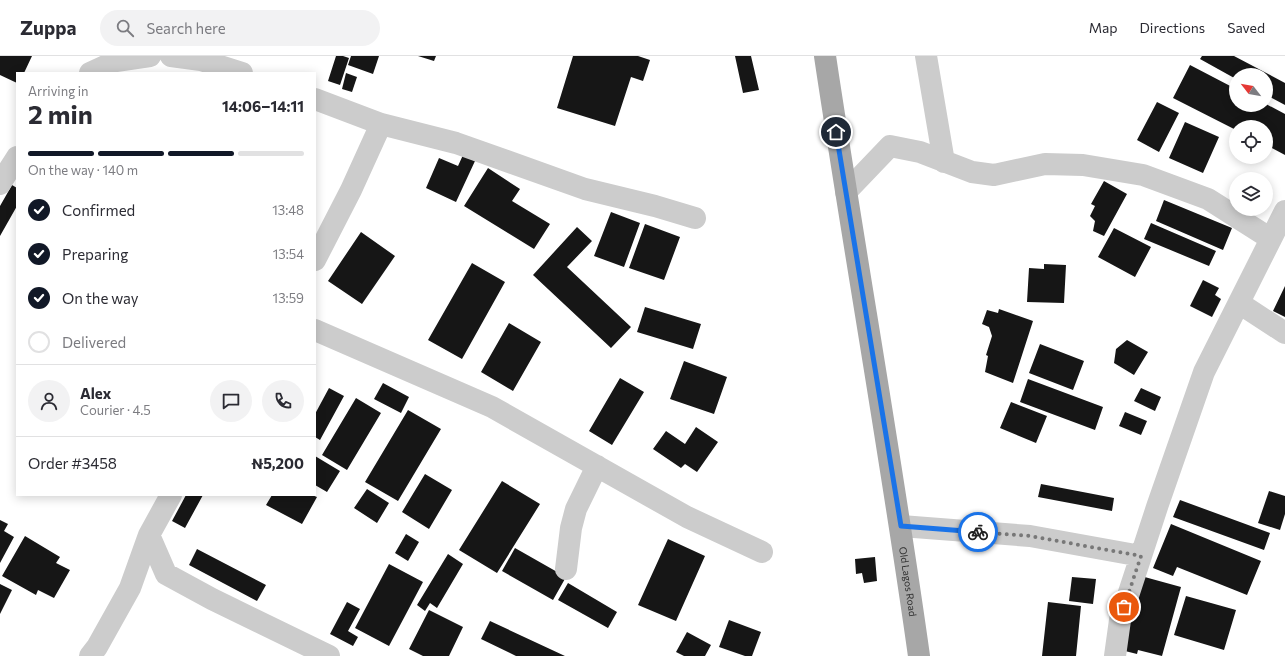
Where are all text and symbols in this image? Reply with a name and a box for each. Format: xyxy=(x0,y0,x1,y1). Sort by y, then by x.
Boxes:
search box xyxy=(100,10,380,46)
text: Zuppa xyxy=(20,16,76,39)
icon: search xyxy=(114,17,136,39)
text: Search here xyxy=(146,19,226,37)
text: Map xyxy=(1089,19,1118,36)
text: Directions xyxy=(1140,19,1205,36)
text: Saved xyxy=(1227,19,1265,36)
north arrow xyxy=(1229,68,1273,112)
map controls xyxy=(1229,68,1273,216)
text: Arriving in xyxy=(28,83,88,99)
text: 14:06–14:11 xyxy=(222,97,304,115)
text: 2 min xyxy=(28,98,93,129)
pin xyxy=(819,115,853,149)
button: locate xyxy=(1229,120,1273,164)
icon: home xyxy=(825,121,847,143)
text: On the way · 140 m xyxy=(28,162,138,178)
button: layers xyxy=(1229,172,1273,216)
icon: check xyxy=(28,199,50,221)
text: Confirmed xyxy=(62,201,135,219)
text: 13:48 xyxy=(272,202,304,218)
icon: check xyxy=(28,243,50,265)
text: Preparing xyxy=(62,245,128,263)
text: 13:54 xyxy=(273,246,304,262)
icon: check xyxy=(28,287,50,309)
text: On the way xyxy=(62,289,139,307)
text: 13:59 xyxy=(273,290,304,306)
text: Delivered xyxy=(62,333,126,351)
button: person xyxy=(28,380,70,422)
button: chat xyxy=(210,380,252,422)
button: phone xyxy=(262,380,304,422)
text: Alex xyxy=(80,384,111,402)
text: Courier · 4.5 xyxy=(80,402,151,418)
text: Order #3458 xyxy=(28,454,117,472)
text: ₦5,200 xyxy=(251,454,304,472)
courier xyxy=(958,512,998,552)
icon: bike xyxy=(967,521,989,543)
street label: Old Lagos Road xyxy=(897,546,919,617)
pin xyxy=(1107,590,1141,624)
icon: bag xyxy=(1113,596,1135,618)

